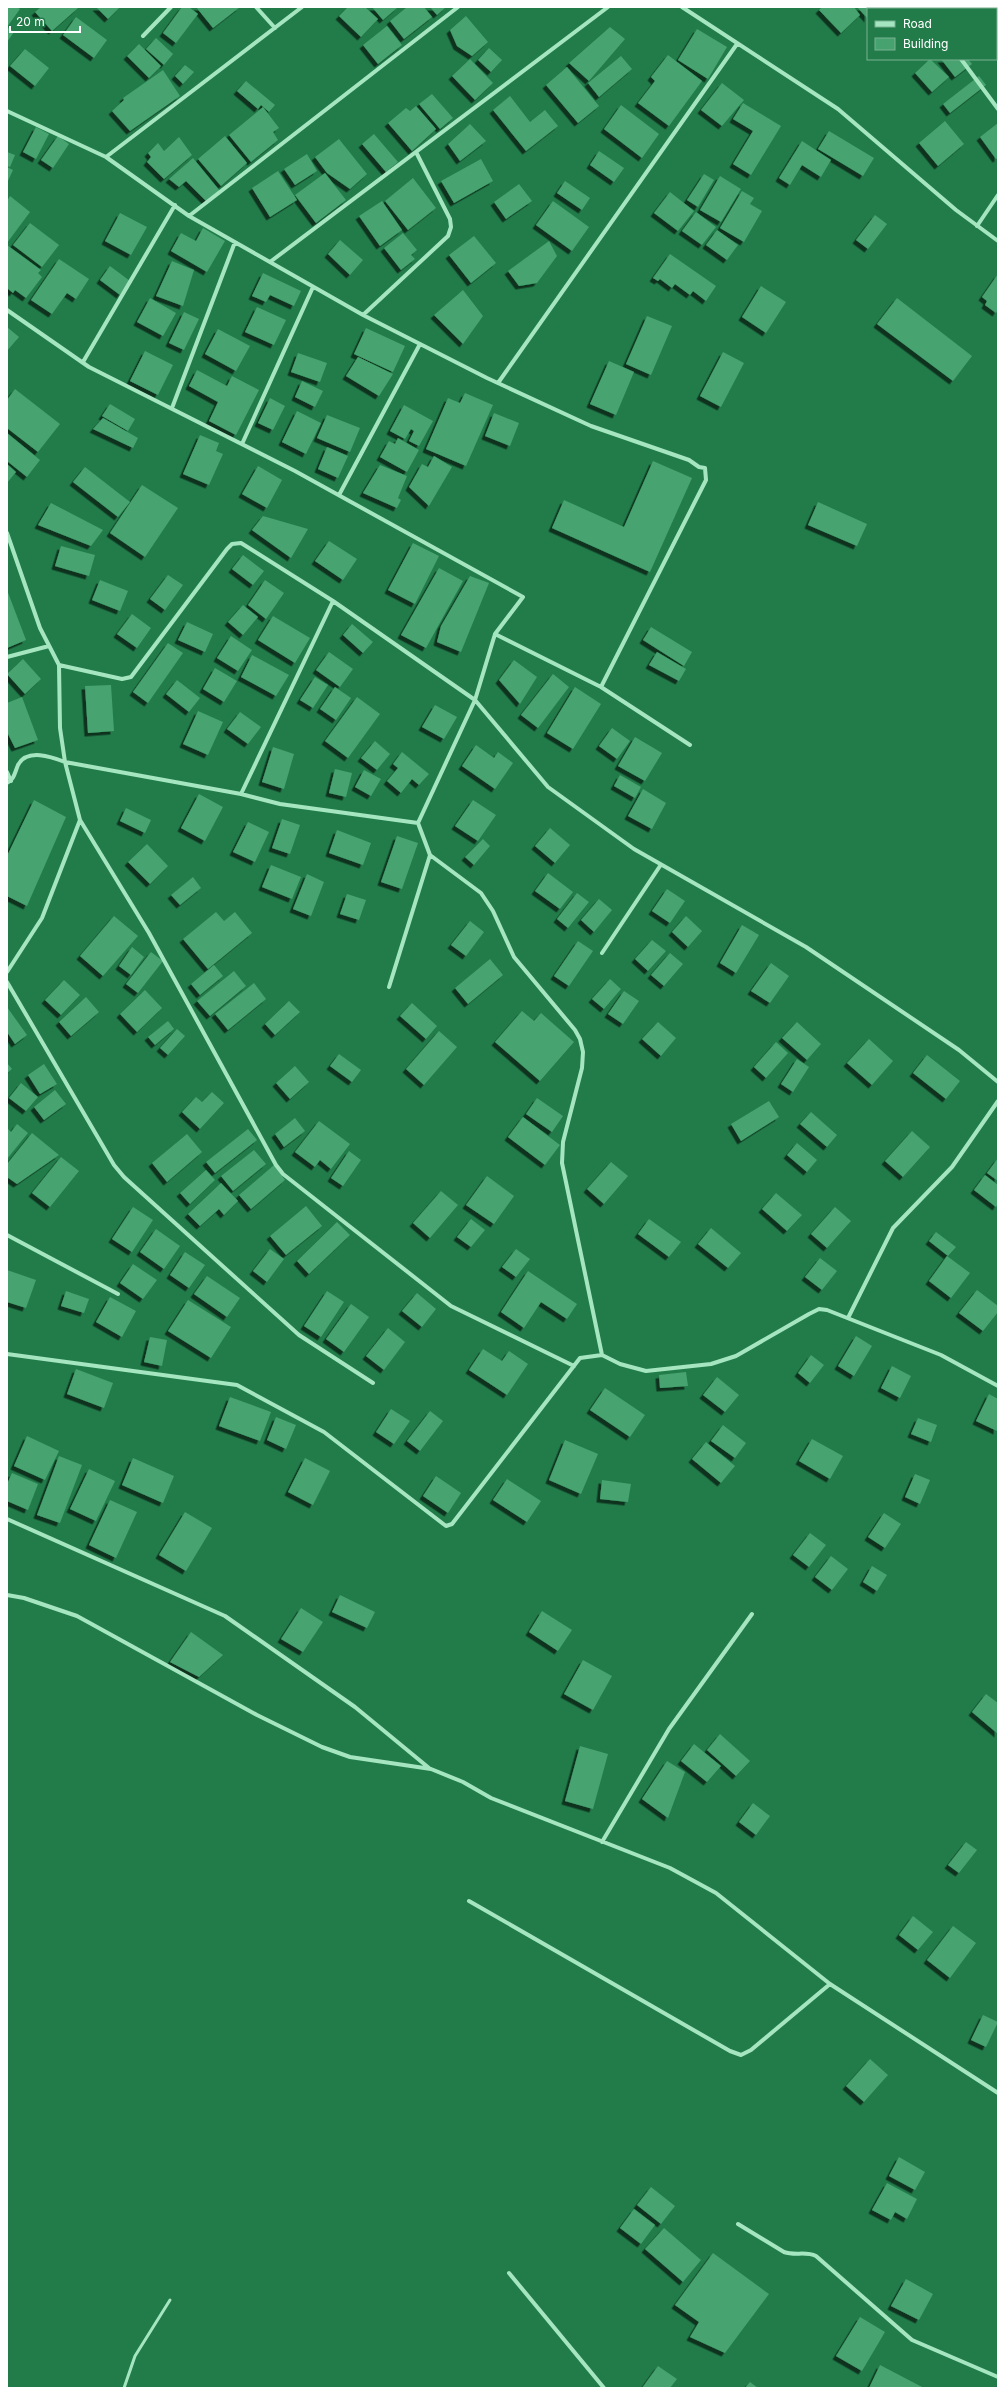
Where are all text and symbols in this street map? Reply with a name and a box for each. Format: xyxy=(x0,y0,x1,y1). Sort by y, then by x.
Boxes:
scale bar xyxy=(10,8,80,34)
legend xyxy=(867,8,997,60)
text: 20 m xyxy=(16,14,45,29)
text: Road xyxy=(903,16,932,31)
text: Building xyxy=(903,36,948,51)

